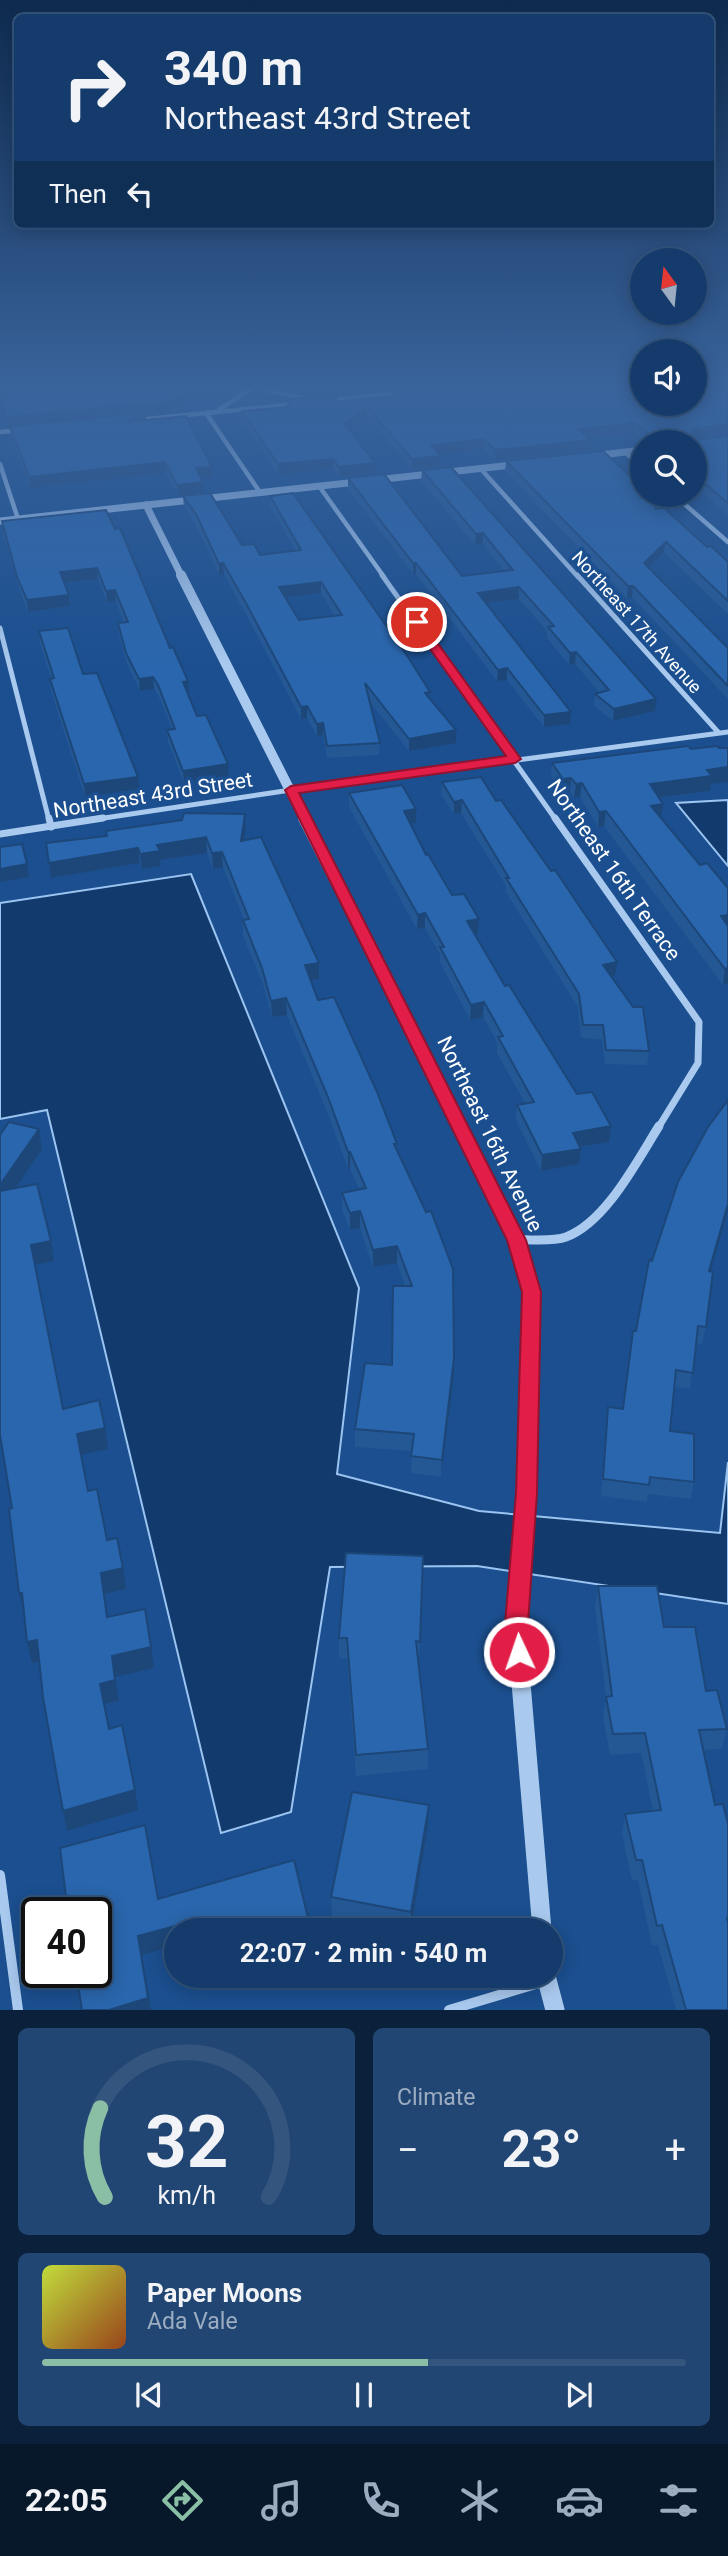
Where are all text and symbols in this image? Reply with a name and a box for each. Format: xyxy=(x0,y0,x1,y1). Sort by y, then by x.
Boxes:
text: 340 m xyxy=(164,40,303,97)
icon: right xyxy=(49,42,140,133)
text: Northeast 43rd Street xyxy=(164,99,471,137)
icon: left xyxy=(121,175,159,213)
text: Then xyxy=(49,179,107,209)
north arrow xyxy=(630,248,707,326)
map controls xyxy=(630,248,707,507)
button: sound xyxy=(630,339,707,416)
button: search xyxy=(630,430,707,507)
street label: Northeast 17th Avenue xyxy=(568,547,706,697)
pin xyxy=(387,592,447,652)
icon: arrive xyxy=(398,603,436,641)
street label: Northeast 43rd Street xyxy=(52,767,255,823)
street label: Northeast 16th Terrace xyxy=(542,775,686,965)
street label: Northeast 16th Avenue xyxy=(432,1032,548,1236)
position arrow xyxy=(482,1615,556,1689)
speed limit sign: 40 xyxy=(21,1897,112,1988)
text: 22:07 · 2 min · 540 m xyxy=(240,1938,487,1968)
text: Climate xyxy=(397,2084,476,2111)
text: 32 xyxy=(145,2100,228,2186)
text: 23° xyxy=(502,2119,582,2180)
text: − xyxy=(397,2128,419,2172)
text: + xyxy=(664,2128,686,2172)
text: km/h xyxy=(157,2181,216,2210)
text: Paper Moons xyxy=(147,2278,302,2308)
text: Ada Vale xyxy=(147,2308,238,2335)
icon: previous xyxy=(130,2376,168,2414)
icon: pause xyxy=(345,2376,383,2414)
icon: next xyxy=(560,2376,598,2414)
icon: directions xyxy=(158,2476,207,2525)
icon: music xyxy=(257,2476,306,2525)
icon: phone xyxy=(356,2476,405,2525)
icon: climate xyxy=(455,2476,504,2525)
icon: car xyxy=(555,2476,604,2525)
icon: filters xyxy=(654,2476,703,2525)
text: 22:05 xyxy=(25,2481,108,2519)

